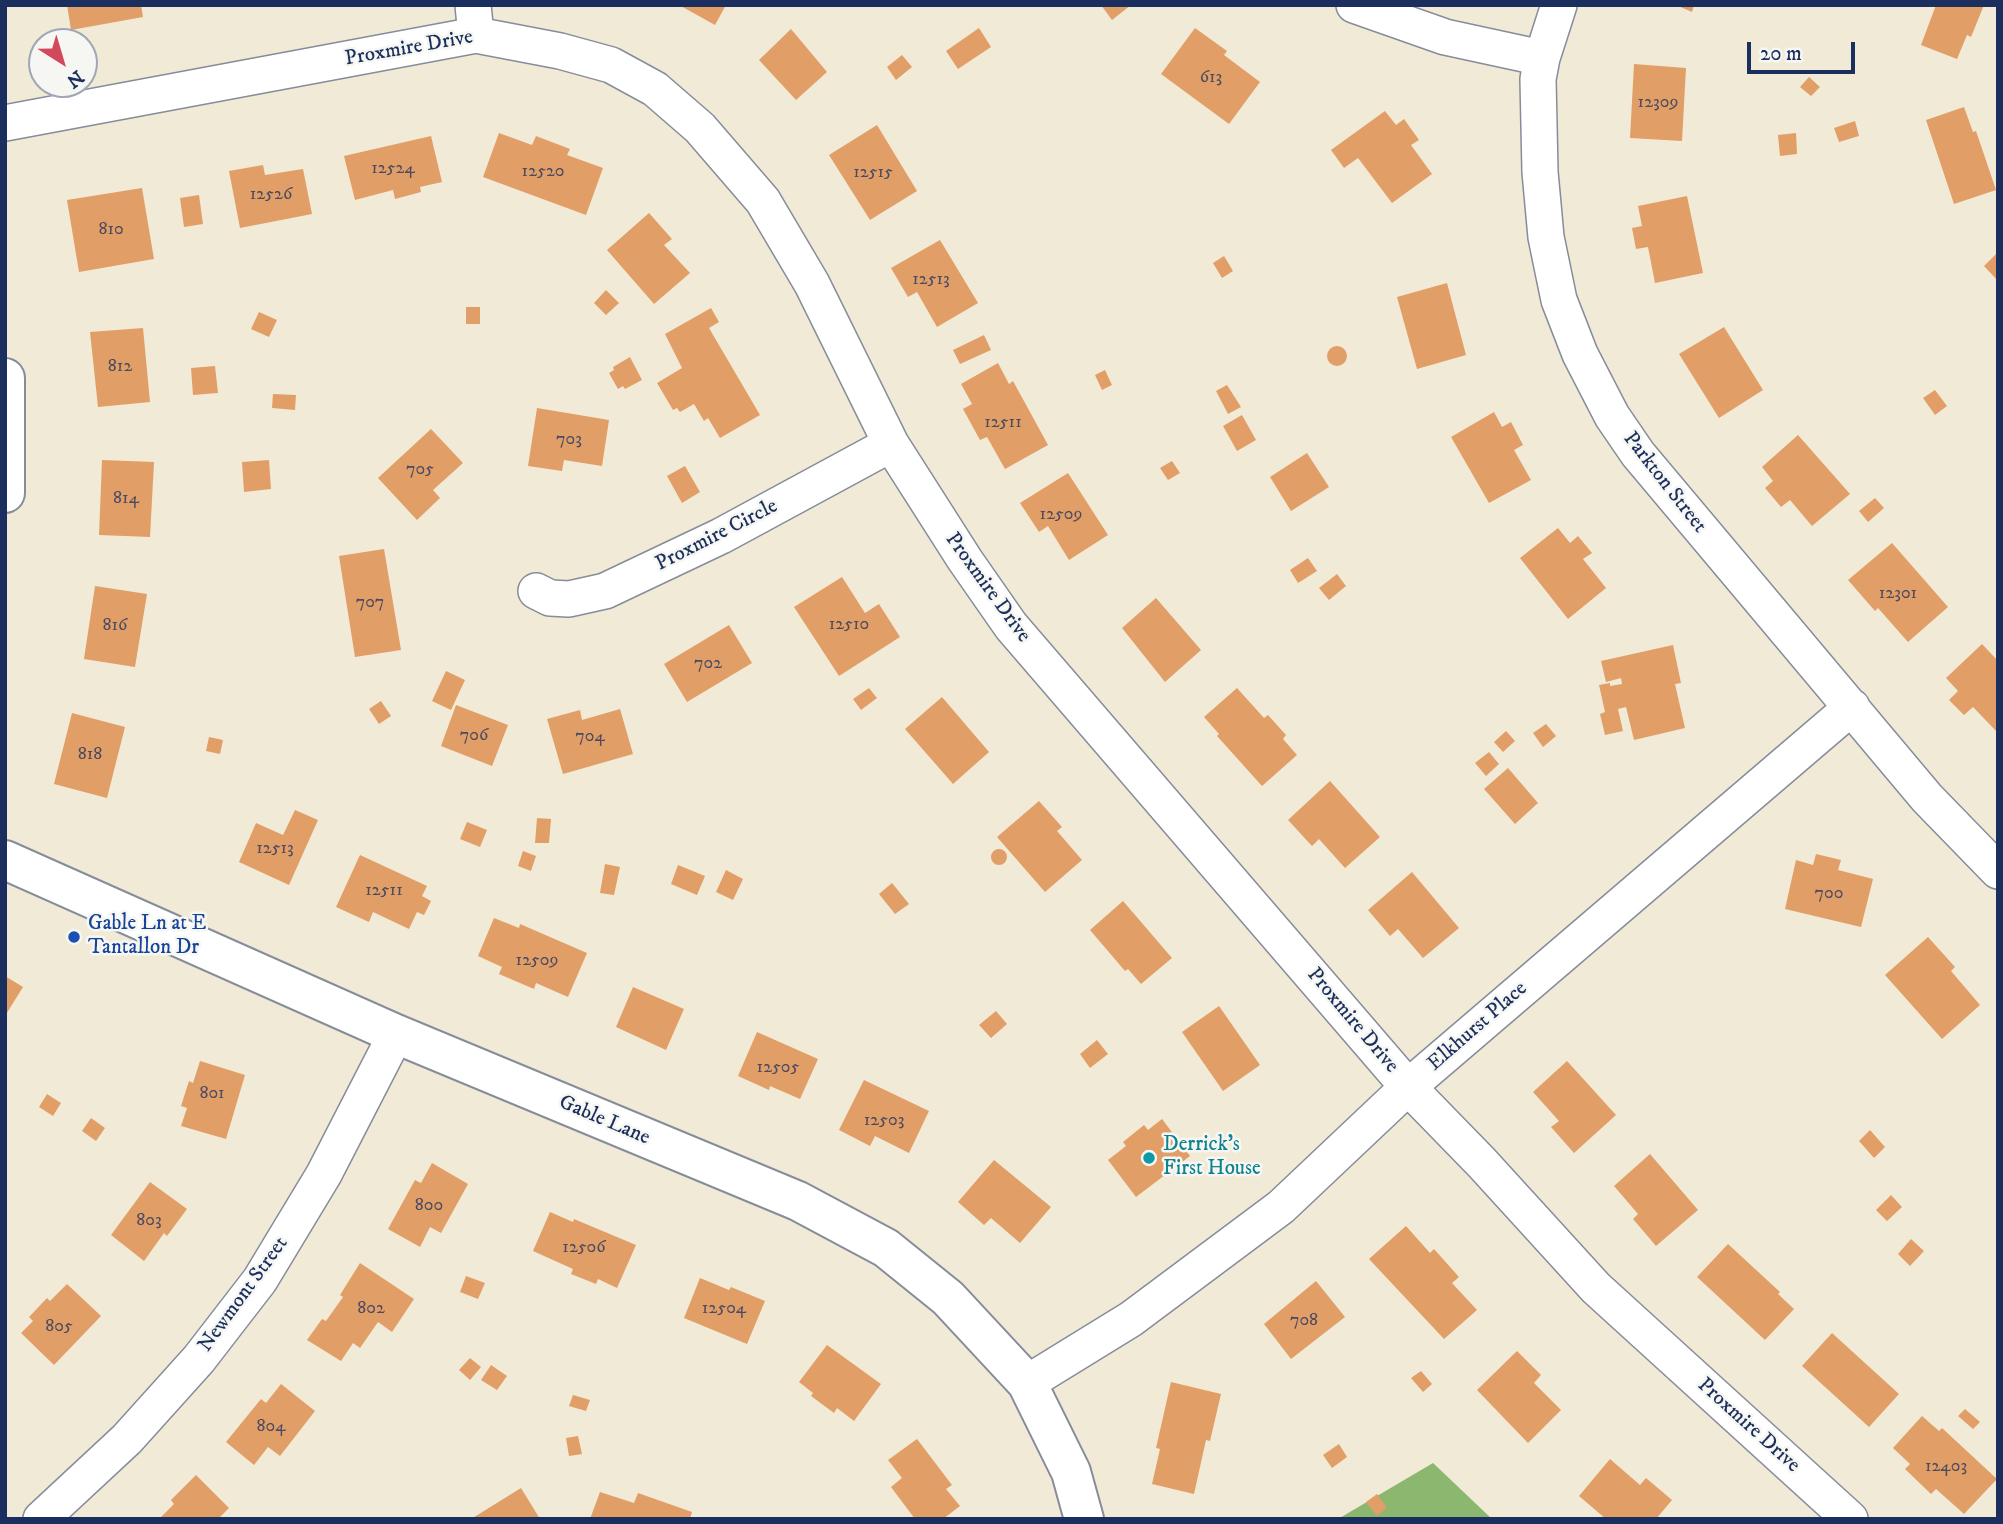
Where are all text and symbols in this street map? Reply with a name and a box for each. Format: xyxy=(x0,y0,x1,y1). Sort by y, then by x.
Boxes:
street label: Proxmire Drive xyxy=(343,25,475,73)
north arrow xyxy=(28,28,98,98)
scale bar xyxy=(1751,28,1860,72)
text: 20 m xyxy=(1760,41,1802,67)
text: N xyxy=(62,65,88,92)
house number: 613 xyxy=(1200,67,1222,89)
house number: 12309 xyxy=(1638,92,1678,114)
house number: 12524 xyxy=(371,158,415,180)
house number: 12520 xyxy=(522,161,564,183)
house number: 12515 xyxy=(853,162,893,184)
house number: 12526 xyxy=(250,184,292,206)
house number: 810 xyxy=(98,219,124,241)
house number: 12513 xyxy=(912,269,950,291)
house number: 812 xyxy=(108,356,132,378)
house number: 12511 xyxy=(984,412,1022,434)
street label: Parkton Street xyxy=(1617,427,1711,539)
house number: 703 xyxy=(556,429,582,451)
house number: 705 xyxy=(406,459,434,481)
house number: 814 xyxy=(113,488,139,510)
street label: Proxmire Circle xyxy=(652,494,782,578)
house number: 12509 xyxy=(1040,504,1082,526)
street label: Proxmire Drive xyxy=(939,528,1035,648)
house number: 12301 xyxy=(1879,583,1917,605)
house number: 707 xyxy=(356,592,384,614)
house number: 12510 xyxy=(829,614,869,636)
house number: 816 xyxy=(103,615,127,637)
house number: 702 xyxy=(694,653,722,675)
house number: 706 xyxy=(460,725,488,747)
house number: 704 xyxy=(575,726,605,748)
house number: 818 xyxy=(78,744,102,766)
house number: 12513 xyxy=(256,838,294,860)
house number: 12511 xyxy=(365,880,403,902)
house number: 700 xyxy=(1815,883,1843,905)
place label: Gable Ln at E Tantallon Dr xyxy=(88,912,206,962)
marker: Gable Ln at E Tantallon Dr xyxy=(66,929,82,945)
house number: 12509 xyxy=(516,950,558,972)
street label: Proxmire Drive xyxy=(1301,963,1403,1079)
street label: Elkhurst Place xyxy=(1423,977,1533,1077)
house number: 12505 xyxy=(757,1057,799,1079)
house number: 801 xyxy=(199,1083,225,1105)
street label: Gable Lane xyxy=(555,1091,653,1151)
house number: 12503 xyxy=(864,1110,904,1132)
place label: Derrick's First House xyxy=(1163,1133,1261,1183)
marker: Derrick's First House xyxy=(1141,1150,1157,1166)
house number: 800 xyxy=(415,1195,443,1217)
house number: 803 xyxy=(136,1210,162,1232)
street label: Newmont Street xyxy=(194,1232,294,1358)
house number: 12506 xyxy=(562,1237,606,1259)
house number: 802 xyxy=(357,1298,385,1320)
house number: 12504 xyxy=(702,1298,746,1320)
house number: 708 xyxy=(1290,1310,1318,1332)
house number: 805 xyxy=(45,1316,73,1338)
street label: Proxmire Drive xyxy=(1691,1373,1805,1479)
house number: 804 xyxy=(256,1416,286,1438)
house number: 12403 xyxy=(1925,1456,1967,1478)

